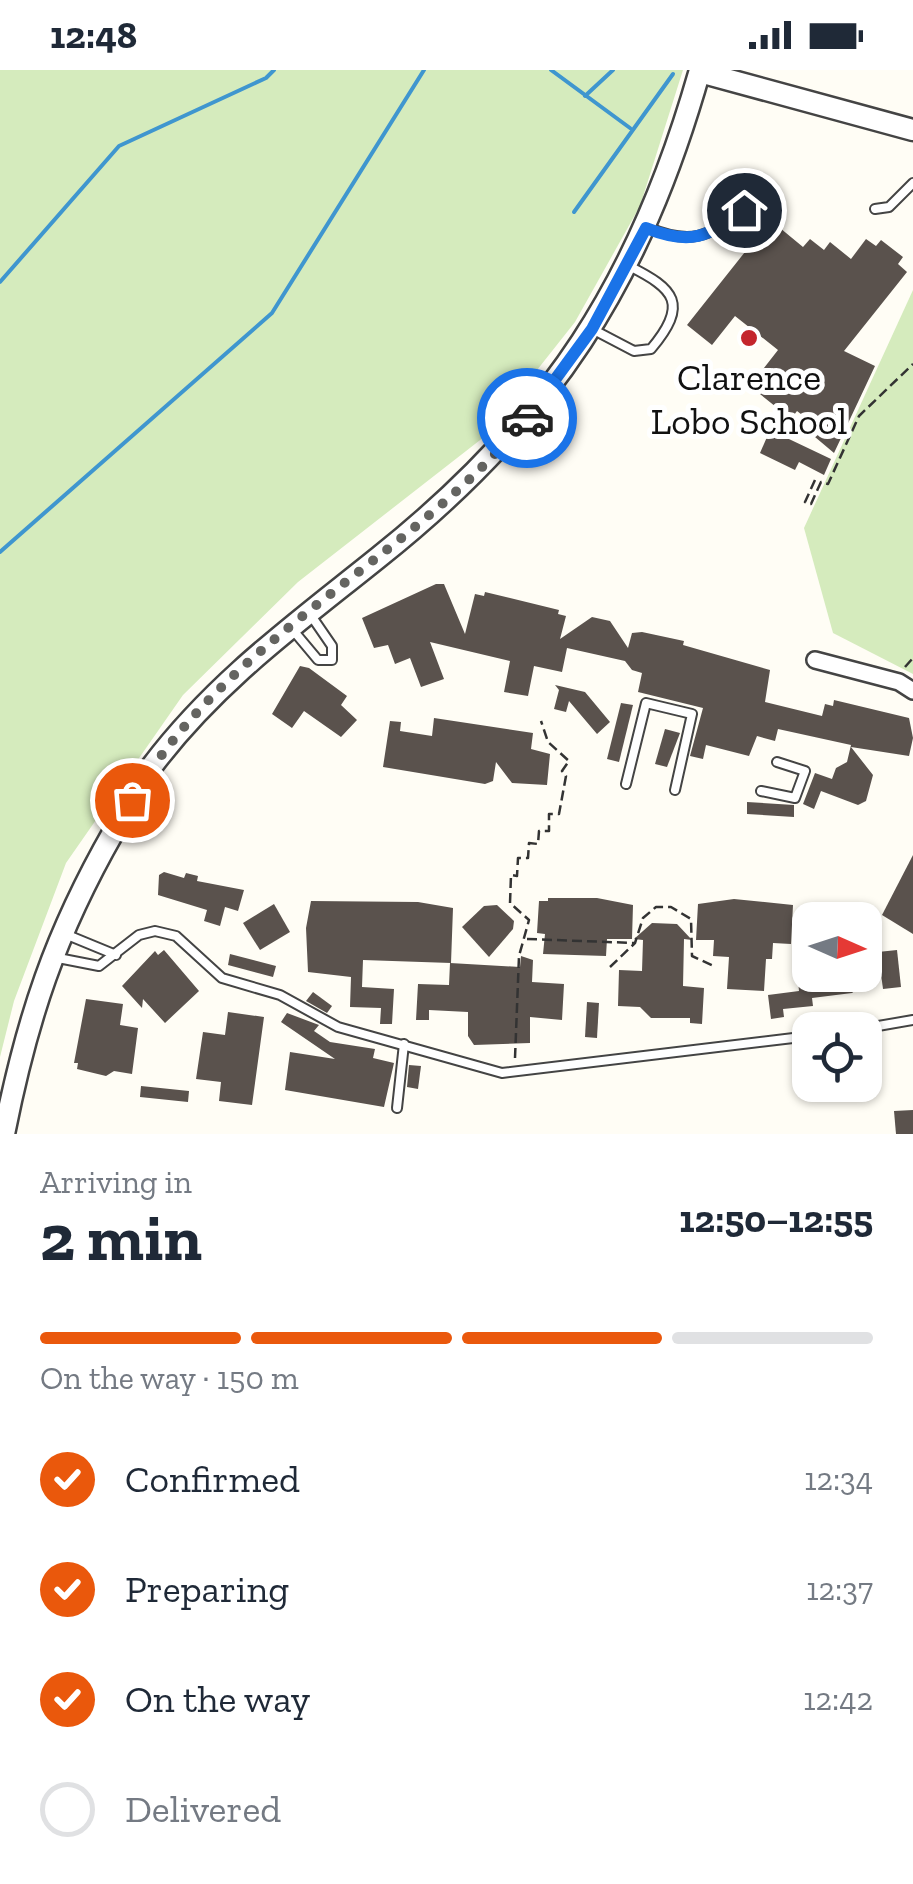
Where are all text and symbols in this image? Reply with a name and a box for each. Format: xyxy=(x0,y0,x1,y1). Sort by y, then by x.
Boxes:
text: 12:48 xyxy=(50,12,137,58)
pin xyxy=(702,168,787,253)
icon: home xyxy=(717,183,772,238)
marker: Clarence Lobo School xyxy=(738,327,760,349)
place label: Clarence Lobo School xyxy=(651,354,847,444)
courier xyxy=(477,368,577,468)
icon: car xyxy=(500,391,555,446)
pin xyxy=(90,758,175,843)
icon: bag xyxy=(105,773,160,828)
north arrow xyxy=(792,902,882,992)
map controls xyxy=(792,902,882,1102)
button: locate xyxy=(792,1012,882,1102)
text: Arriving in xyxy=(40,1163,192,1201)
text: 12:50–12:55 xyxy=(679,1196,873,1242)
text: 2 min xyxy=(40,1199,202,1277)
text: On the way · 150 m xyxy=(40,1359,299,1397)
icon: check xyxy=(40,1452,95,1507)
text: Confirmed xyxy=(125,1456,300,1502)
text: 12:34 xyxy=(804,1460,873,1498)
icon: check xyxy=(40,1562,95,1617)
text: Preparing xyxy=(125,1566,289,1612)
text: 12:37 xyxy=(806,1570,873,1608)
icon: check xyxy=(40,1672,95,1727)
text: On the way xyxy=(125,1676,310,1722)
text: 12:42 xyxy=(803,1680,873,1718)
text: Delivered xyxy=(125,1786,281,1832)

